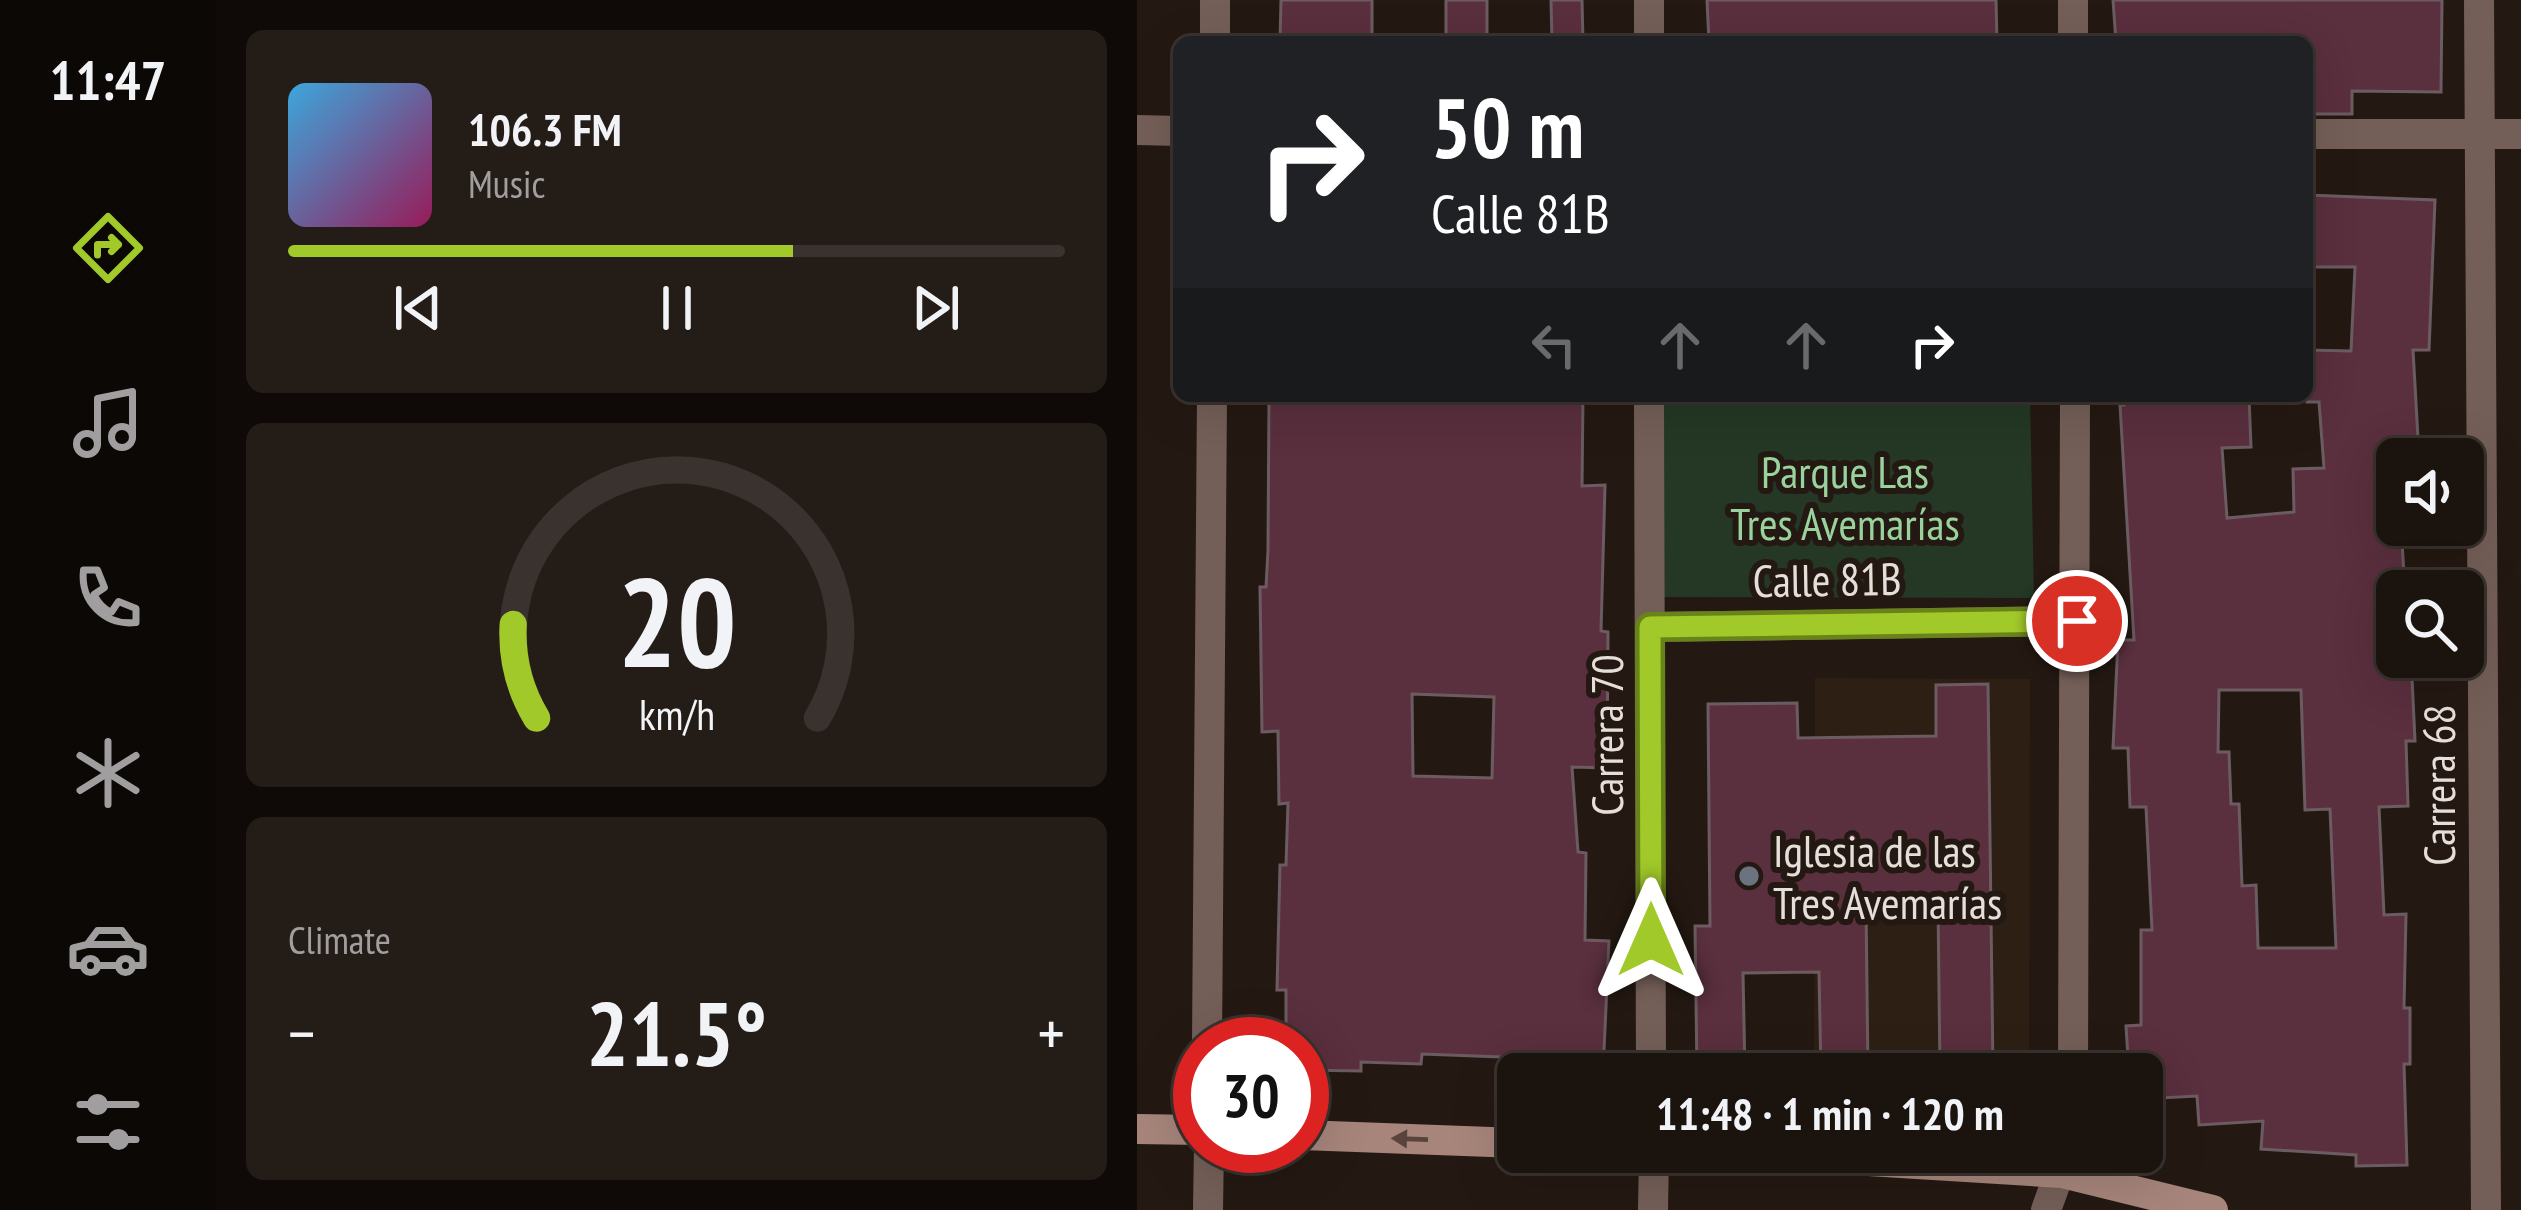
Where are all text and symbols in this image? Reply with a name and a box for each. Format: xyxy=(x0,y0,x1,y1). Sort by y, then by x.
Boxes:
text: 11:47 xyxy=(50,45,166,115)
text: 50 m xyxy=(1431,72,1584,181)
icon: right xyxy=(1233,84,1389,240)
text: 106.3 FM xyxy=(468,100,622,158)
text: Music xyxy=(468,158,545,209)
text: Calle 81B xyxy=(1431,178,1610,248)
icon: directions xyxy=(66,206,150,290)
icon: previous xyxy=(385,275,451,341)
icon: pause xyxy=(644,275,710,341)
icon: next xyxy=(903,275,969,341)
icon: left xyxy=(1521,312,1587,378)
icon: ahead xyxy=(1647,312,1713,378)
icon: ahead xyxy=(1773,312,1839,378)
icon: right xyxy=(1899,312,1965,378)
icon: music xyxy=(66,381,150,465)
map controls xyxy=(2376,438,2484,678)
button: sound xyxy=(2376,438,2484,546)
park label: Parque Las Tres Avemarías xyxy=(1730,442,1960,552)
text: 20 xyxy=(617,540,736,701)
street label: Calle 81B xyxy=(1752,549,1902,609)
icon: phone xyxy=(66,556,150,640)
pin xyxy=(2026,570,2128,672)
button: search xyxy=(2376,570,2484,678)
icon: arrive xyxy=(2044,588,2110,654)
street label: Carrera 70 xyxy=(1577,654,1635,816)
text: km/h xyxy=(638,686,715,742)
street label: Carrera 68 xyxy=(2409,704,2467,866)
icon: climate xyxy=(66,731,150,815)
place label: Iglesia de las Tres Avemarías xyxy=(1773,821,2002,931)
marker: Iglesia de las Tres Avemarías xyxy=(1736,863,1762,889)
position arrow xyxy=(1588,877,1714,1003)
icon: car xyxy=(66,906,150,990)
text: Climate xyxy=(288,914,391,965)
text: 21.5° xyxy=(586,974,767,1091)
text: − xyxy=(288,990,315,1075)
text: + xyxy=(1038,990,1065,1075)
speed limit sign: 30 xyxy=(1173,1017,1329,1173)
icon: filters xyxy=(66,1080,150,1164)
text: 11:48 · 1 min · 120 m xyxy=(1656,1084,2004,1142)
one-way arrow xyxy=(1390,1129,1428,1148)

